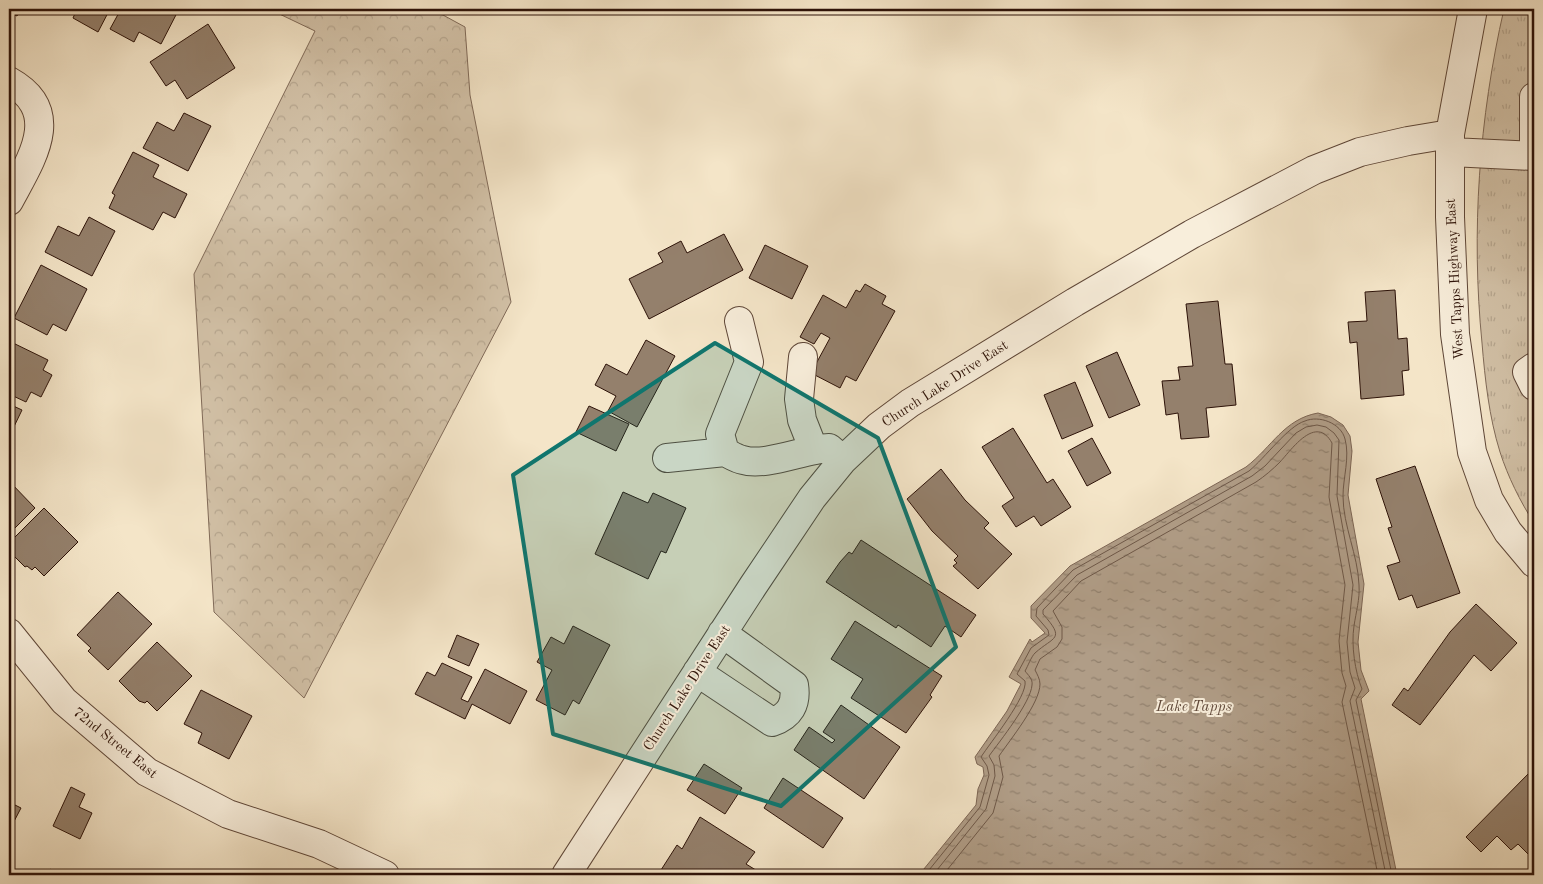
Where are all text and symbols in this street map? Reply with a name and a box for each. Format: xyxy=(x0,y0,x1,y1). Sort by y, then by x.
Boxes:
street label: West Tapps Highway East xyxy=(1444,198,1466,360)
street label: Church Lake Drive East xyxy=(880,338,1010,430)
street label: Church Lake Drive East xyxy=(641,623,733,753)
water label: Lake Tapps xyxy=(1155,700,1232,715)
street label: 72nd Street East xyxy=(70,705,160,781)

